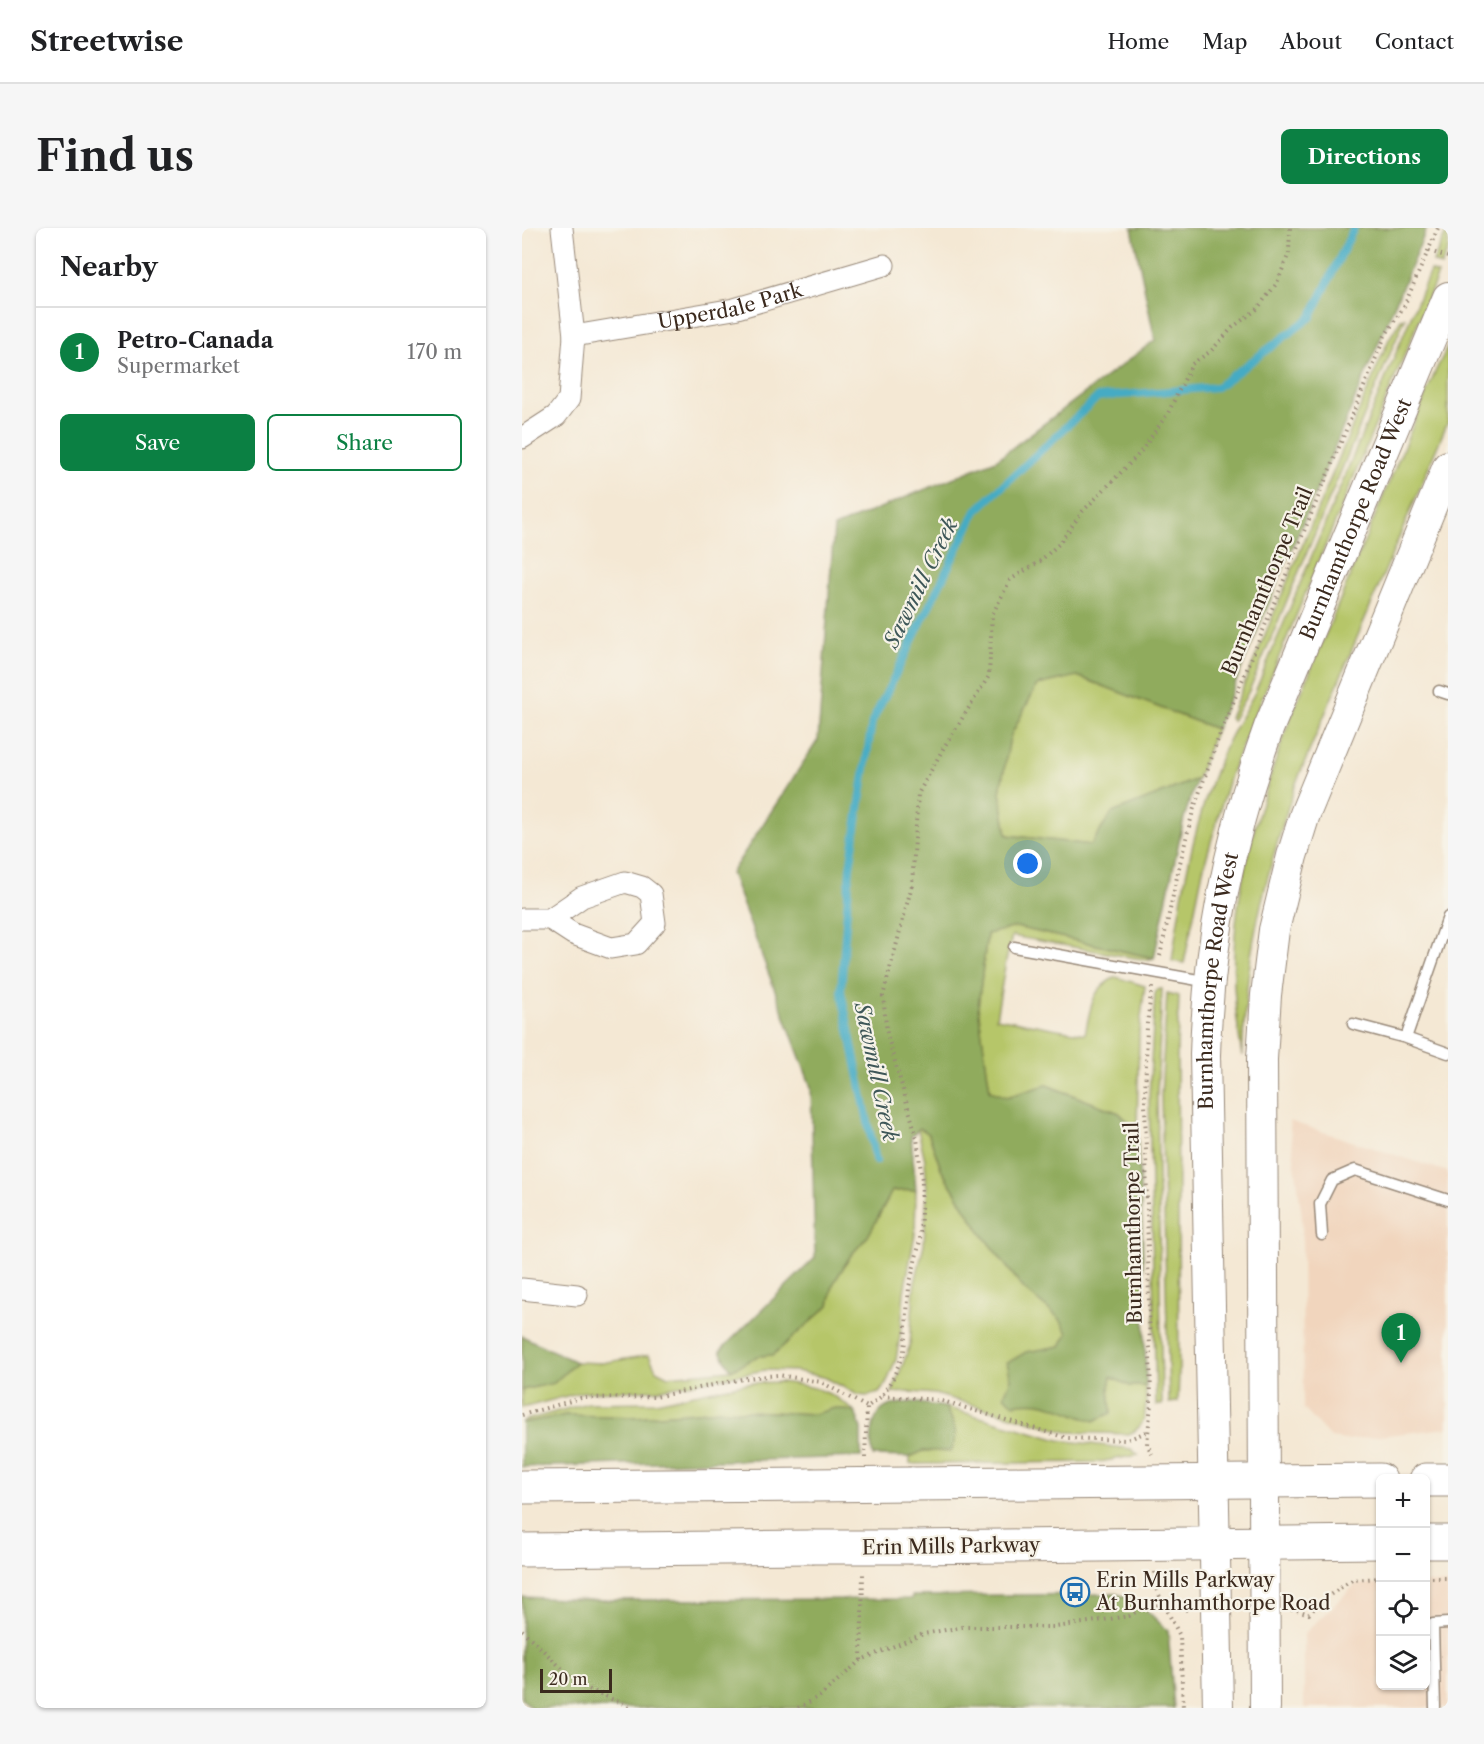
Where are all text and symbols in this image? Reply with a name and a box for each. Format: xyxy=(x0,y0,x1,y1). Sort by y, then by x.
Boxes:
text: Streetwise xyxy=(30,24,184,58)
text: Home xyxy=(1108,29,1169,54)
text: Map xyxy=(1202,29,1247,54)
text: About xyxy=(1280,29,1342,54)
text: Contact xyxy=(1375,29,1454,54)
button: Directions xyxy=(1281,129,1448,184)
text: Find us xyxy=(36,130,194,182)
text: Nearby xyxy=(60,251,158,283)
street label: Upperdale Park xyxy=(656,277,807,334)
text: Petro-Canada xyxy=(117,327,273,354)
text: 1 xyxy=(75,340,84,364)
text: 170 m xyxy=(407,340,462,364)
text: Supermarket xyxy=(117,354,240,378)
street label: Burnhamthorpe Road West xyxy=(1295,395,1416,643)
button: Save xyxy=(60,414,255,471)
button: Share xyxy=(267,414,462,471)
street label: Burnhamthorpe Trail xyxy=(1216,483,1318,679)
water label: Sawmill Creek xyxy=(878,514,963,653)
your location xyxy=(1013,849,1042,878)
street label: Burnhamthorpe Road West xyxy=(1193,850,1243,1110)
water label: Sawmill Creek xyxy=(849,998,903,1144)
street label: Burnhamthorpe Trail xyxy=(1119,1122,1147,1324)
pin: 1 xyxy=(1382,1314,1420,1363)
map controls xyxy=(1376,1474,1430,1690)
button: + xyxy=(1376,1474,1430,1528)
button: − xyxy=(1376,1528,1430,1582)
street label: Erin Mills Parkway xyxy=(862,1532,1041,1560)
place label: Erin Mills Parkway At Burnhamthorpe Road xyxy=(1095,1568,1331,1615)
bus stop icon: Erin Mills Parkway At Burnhamthorpe Road xyxy=(1059,1576,1091,1608)
button: locate xyxy=(1376,1582,1430,1636)
button: layers xyxy=(1376,1636,1430,1690)
scale bar xyxy=(540,1666,612,1694)
text: 20 m xyxy=(549,1669,588,1689)

